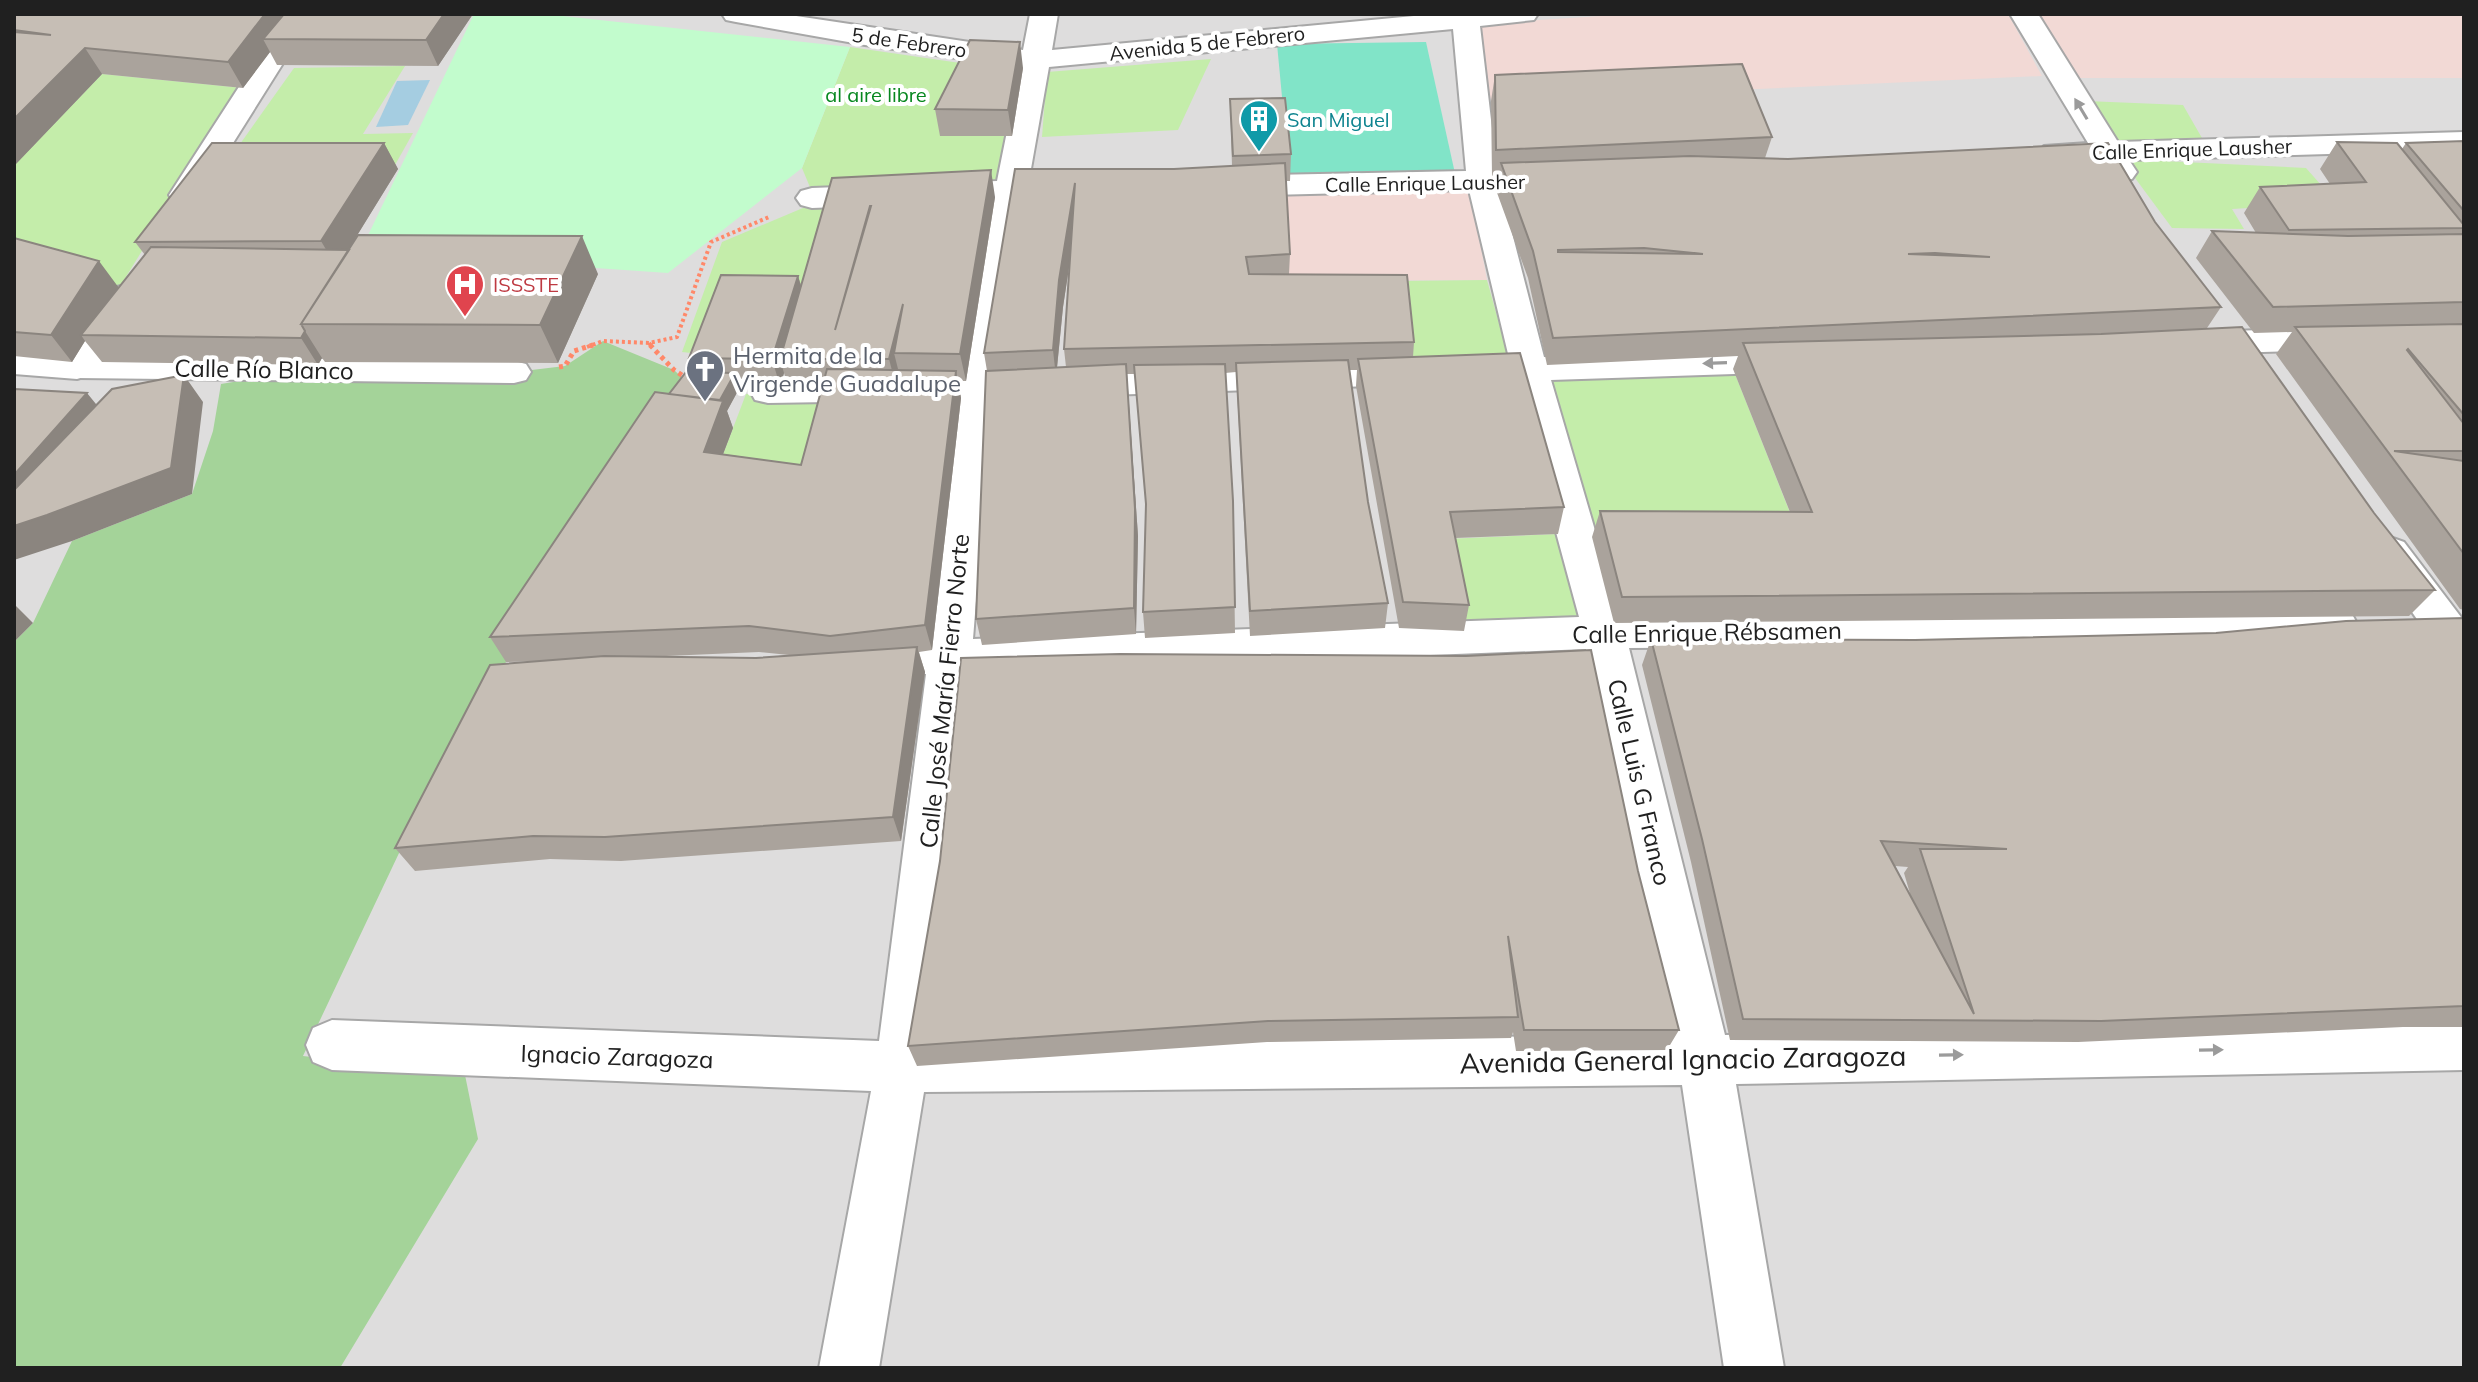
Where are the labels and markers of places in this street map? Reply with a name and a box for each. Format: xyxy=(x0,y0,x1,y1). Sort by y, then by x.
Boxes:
building icon: San Miguel xyxy=(1238,98,1280,153)
place label: San Miguel xyxy=(1287,107,1390,132)
hospital icon: ISSSTE xyxy=(444,263,486,318)
place label: ISSSTE xyxy=(493,272,559,297)
place label: Hermita de la Virgende Guadalupe xyxy=(733,340,961,398)
church icon: Hermita de la Virgende Guadalupe xyxy=(684,348,726,403)

